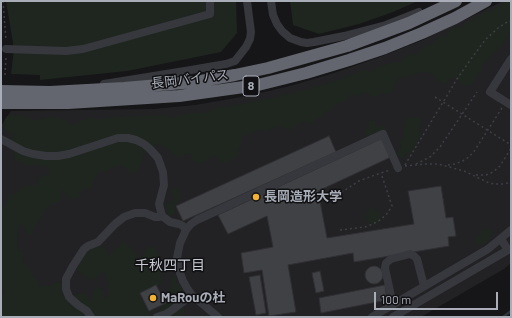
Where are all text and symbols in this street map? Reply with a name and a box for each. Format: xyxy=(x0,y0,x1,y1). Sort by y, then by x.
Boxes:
street label: 長岡バイパス xyxy=(150,67,230,91)
road number: 8 xyxy=(243,76,259,96)
place label: 長岡造形大学 xyxy=(264,189,342,205)
marker: 長岡造形大学 xyxy=(251,192,261,202)
district label: 千秋四丁目 xyxy=(135,257,205,273)
scale bar xyxy=(376,284,500,310)
place label: MaRouの杜 xyxy=(161,290,225,306)
text: 100 m xyxy=(381,292,411,306)
marker: MaRouの杜 xyxy=(148,293,158,303)

